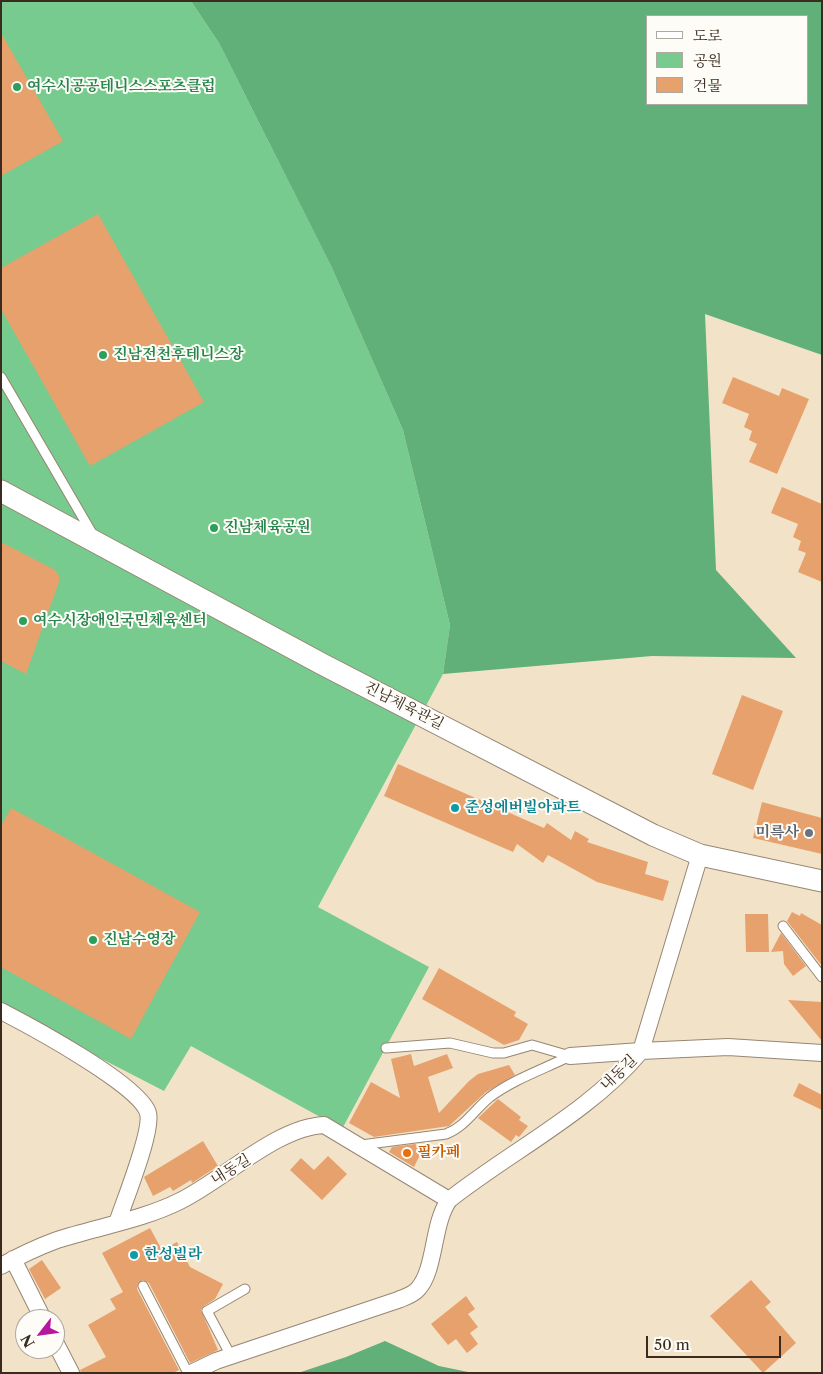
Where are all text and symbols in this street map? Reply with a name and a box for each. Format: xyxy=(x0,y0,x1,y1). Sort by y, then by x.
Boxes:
legend xyxy=(646,15,808,105)
text: 도로 xyxy=(693,26,722,45)
text: 공원 xyxy=(693,51,722,70)
text: 건물 xyxy=(693,76,722,95)
place label: 여수시공공테니스스포츠클럽 xyxy=(27,78,215,96)
marker: 여수시공공테니스스포츠클럽 xyxy=(11,81,23,93)
place label: 진남전천후테니스장 xyxy=(113,346,243,364)
marker: 진남전천후테니스장 xyxy=(97,349,109,361)
place label: 진남체육공원 xyxy=(224,519,311,537)
marker: 진남체육공원 xyxy=(208,522,220,534)
place label: 여수시장애인국민체육센터 xyxy=(33,612,207,630)
marker: 여수시장애인국민체육센터 xyxy=(17,615,29,627)
street label: 진남체육관길 xyxy=(361,678,447,734)
place label: 준성에버빌아파트 xyxy=(465,799,581,817)
marker: 준성에버빌아파트 xyxy=(449,802,461,814)
place label: 미륵사 xyxy=(756,824,799,842)
marker: 미륵사 xyxy=(803,827,815,839)
place label: 진남수영장 xyxy=(103,931,175,949)
marker: 진남수영장 xyxy=(87,934,99,946)
street label: 내동길 xyxy=(597,1051,641,1095)
place label: 필카페 xyxy=(417,1144,460,1162)
marker: 필카페 xyxy=(401,1147,413,1159)
street label: 내동길 xyxy=(208,1151,254,1189)
place label: 한성빌라 xyxy=(144,1246,202,1264)
marker: 한성빌라 xyxy=(128,1249,140,1261)
north arrow xyxy=(15,1309,65,1359)
scale bar xyxy=(648,1326,783,1358)
text: N xyxy=(17,1331,39,1351)
text: 50 m xyxy=(654,1335,690,1354)

